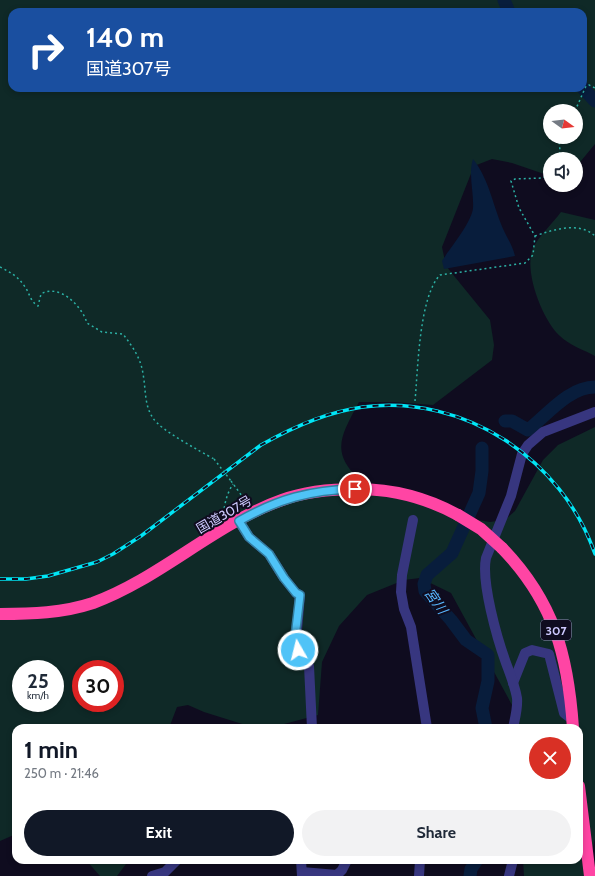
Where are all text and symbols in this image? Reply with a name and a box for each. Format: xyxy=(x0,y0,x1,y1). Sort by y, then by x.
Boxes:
text: 140 m xyxy=(86,20,164,54)
icon: right xyxy=(20,24,72,76)
text: 国道307号 xyxy=(86,58,171,80)
north arrow xyxy=(543,104,583,144)
map controls xyxy=(543,104,583,192)
button: sound xyxy=(543,152,583,192)
pin xyxy=(338,472,372,506)
icon: arrive xyxy=(344,478,366,500)
street label: 国道307号 xyxy=(193,492,255,536)
water label: 宮川 xyxy=(421,584,453,619)
road number: 307 xyxy=(541,620,571,640)
position arrow xyxy=(277,629,319,671)
speed limit sign: 30 xyxy=(72,660,124,712)
text: 25 xyxy=(27,669,49,693)
text: km/h xyxy=(27,689,49,702)
text: 1 min xyxy=(24,735,78,764)
button: close xyxy=(529,737,571,779)
text: 250 m · 21:46 xyxy=(24,765,99,781)
button: Exit xyxy=(24,810,294,856)
button: Share xyxy=(302,810,571,856)

